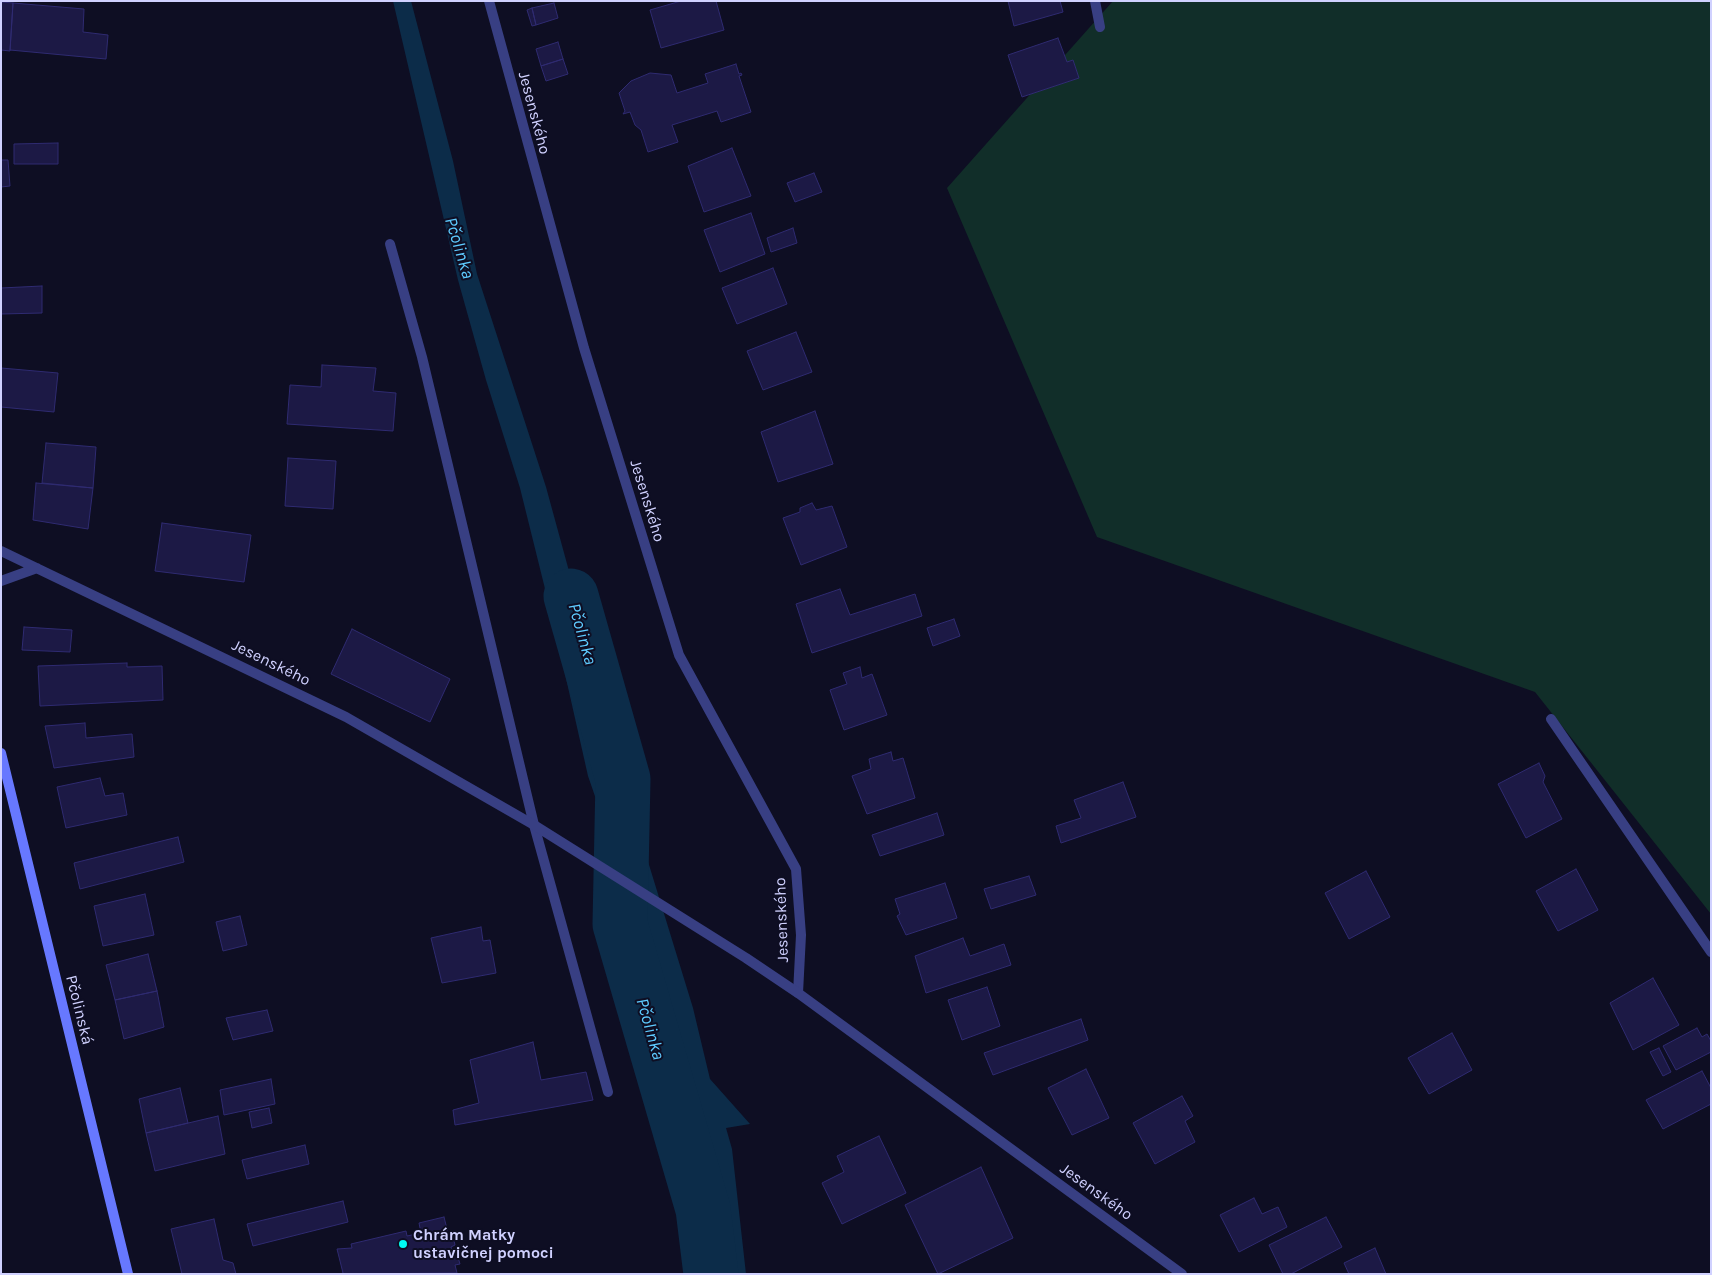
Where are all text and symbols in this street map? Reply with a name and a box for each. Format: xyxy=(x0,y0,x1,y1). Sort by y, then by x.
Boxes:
street label: Jesenského xyxy=(514,69,554,157)
water label: Pčolinka xyxy=(439,214,479,282)
street label: Jesenského xyxy=(625,458,669,544)
water label: Pčolinka xyxy=(563,600,601,668)
street label: Jesenského xyxy=(229,636,313,690)
street label: Jesenského xyxy=(771,877,793,963)
street label: Pčolinská xyxy=(61,973,97,1047)
water label: Pčolinka xyxy=(631,995,669,1063)
street label: Jesenského xyxy=(1056,1159,1136,1225)
place label: Chrám Matky ustavičnej pomoci xyxy=(413,1225,554,1263)
marker: Chrám Matky ustavičnej pomoci xyxy=(397,1238,409,1250)

